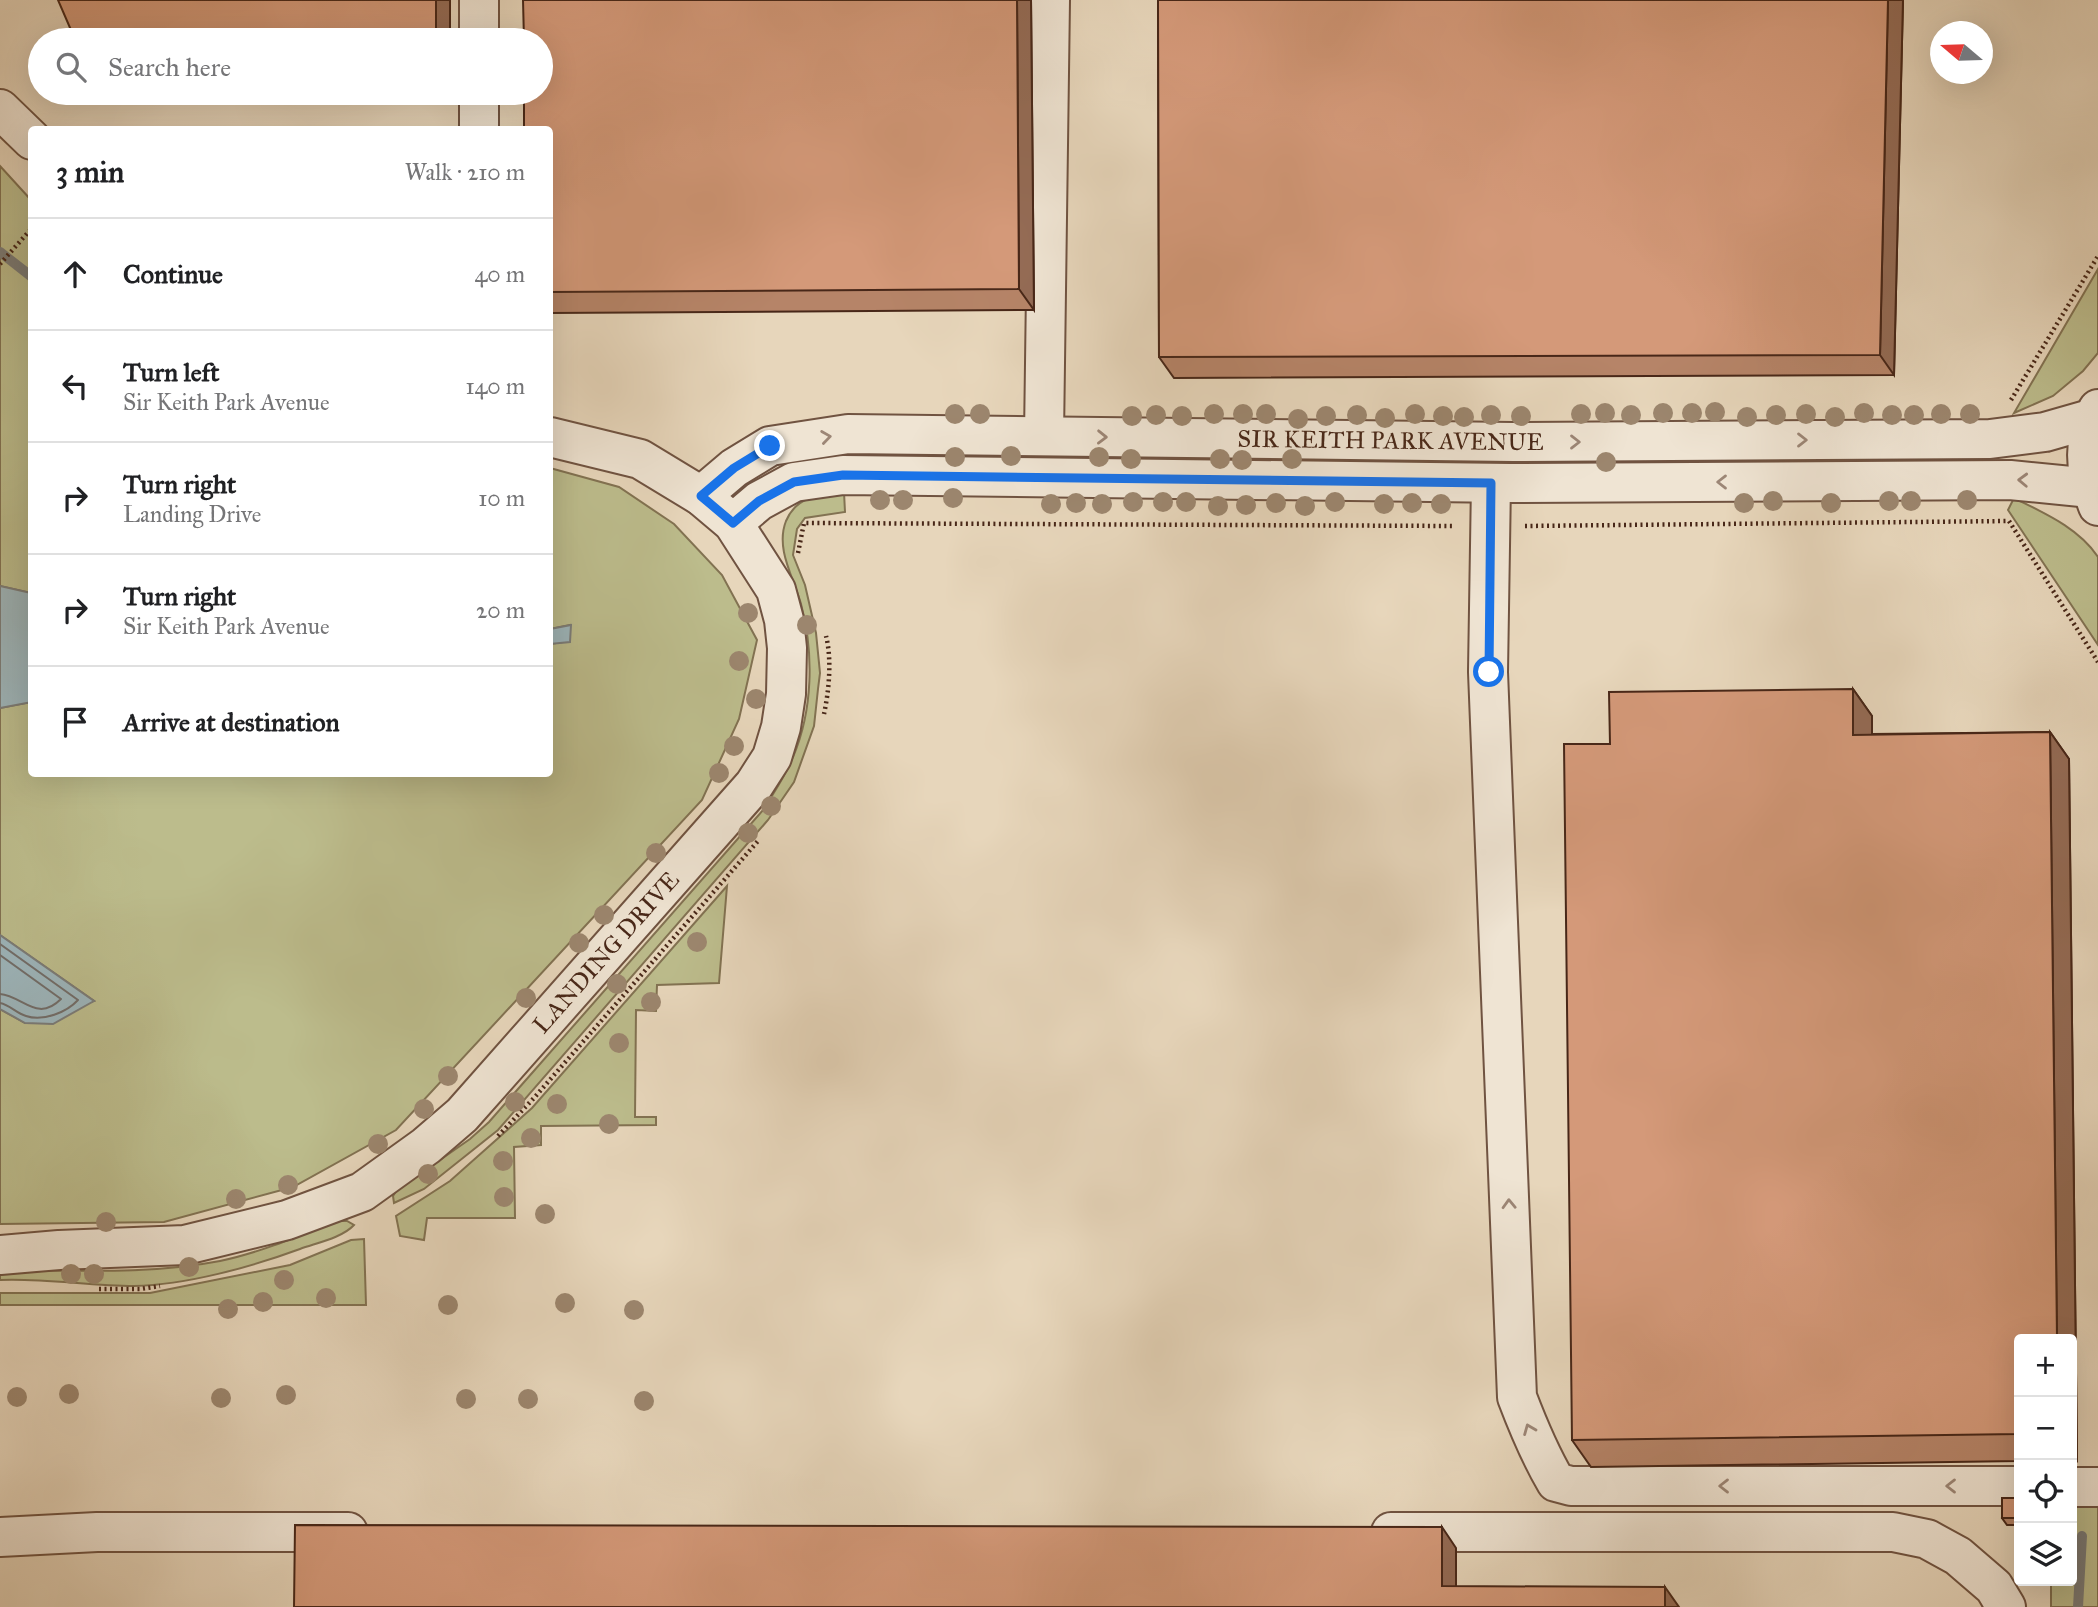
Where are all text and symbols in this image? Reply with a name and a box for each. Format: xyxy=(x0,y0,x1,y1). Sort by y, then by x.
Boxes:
north arrow xyxy=(1930,21,1993,84)
search box xyxy=(28,28,553,105)
icon: search xyxy=(52,48,90,86)
text: Search here xyxy=(108,51,231,83)
text: 3 min xyxy=(56,154,124,190)
text: Walk · 210 m xyxy=(405,158,525,186)
icon: ahead xyxy=(56,255,94,293)
text: Continue xyxy=(123,258,223,290)
text: 40 m xyxy=(475,260,525,288)
text: Turn left xyxy=(123,356,219,388)
icon: left xyxy=(56,367,94,405)
text: 140 m xyxy=(465,372,525,400)
text: Sir Keith Park Avenue xyxy=(123,388,329,416)
street label: SIR KEITH PARK AVENUE xyxy=(1237,424,1544,457)
one-way arrow xyxy=(820,429,832,444)
one-way arrow xyxy=(1098,429,1108,445)
route end xyxy=(754,430,785,461)
one-way arrow xyxy=(1798,432,1808,448)
one-way arrow xyxy=(1570,434,1581,450)
text: Turn right xyxy=(123,468,236,500)
one-way arrow xyxy=(2017,473,2028,488)
one-way arrow xyxy=(1716,474,1727,490)
icon: right xyxy=(56,479,94,517)
text: 10 m xyxy=(478,484,525,512)
text: Landing Drive xyxy=(123,500,261,528)
text: Turn right xyxy=(123,580,236,612)
icon: right xyxy=(56,591,94,629)
text: 20 m xyxy=(476,596,525,624)
text: Sir Keith Park Avenue xyxy=(123,612,329,640)
route start xyxy=(1473,656,1504,687)
icon: arrive xyxy=(56,703,94,741)
text: Arrive at destination xyxy=(123,706,340,738)
street label: LANDING DRIVE xyxy=(526,865,686,1040)
one-way arrow xyxy=(1502,1198,1517,1209)
map controls xyxy=(2014,1334,2077,1586)
button: + xyxy=(2014,1334,2077,1397)
button: − xyxy=(2014,1397,2077,1460)
one-way arrow xyxy=(1524,1424,1538,1436)
button: locate xyxy=(2014,1460,2077,1523)
one-way arrow xyxy=(1718,1478,1728,1494)
one-way arrow xyxy=(1945,1478,1956,1494)
button: layers xyxy=(2014,1523,2077,1586)

